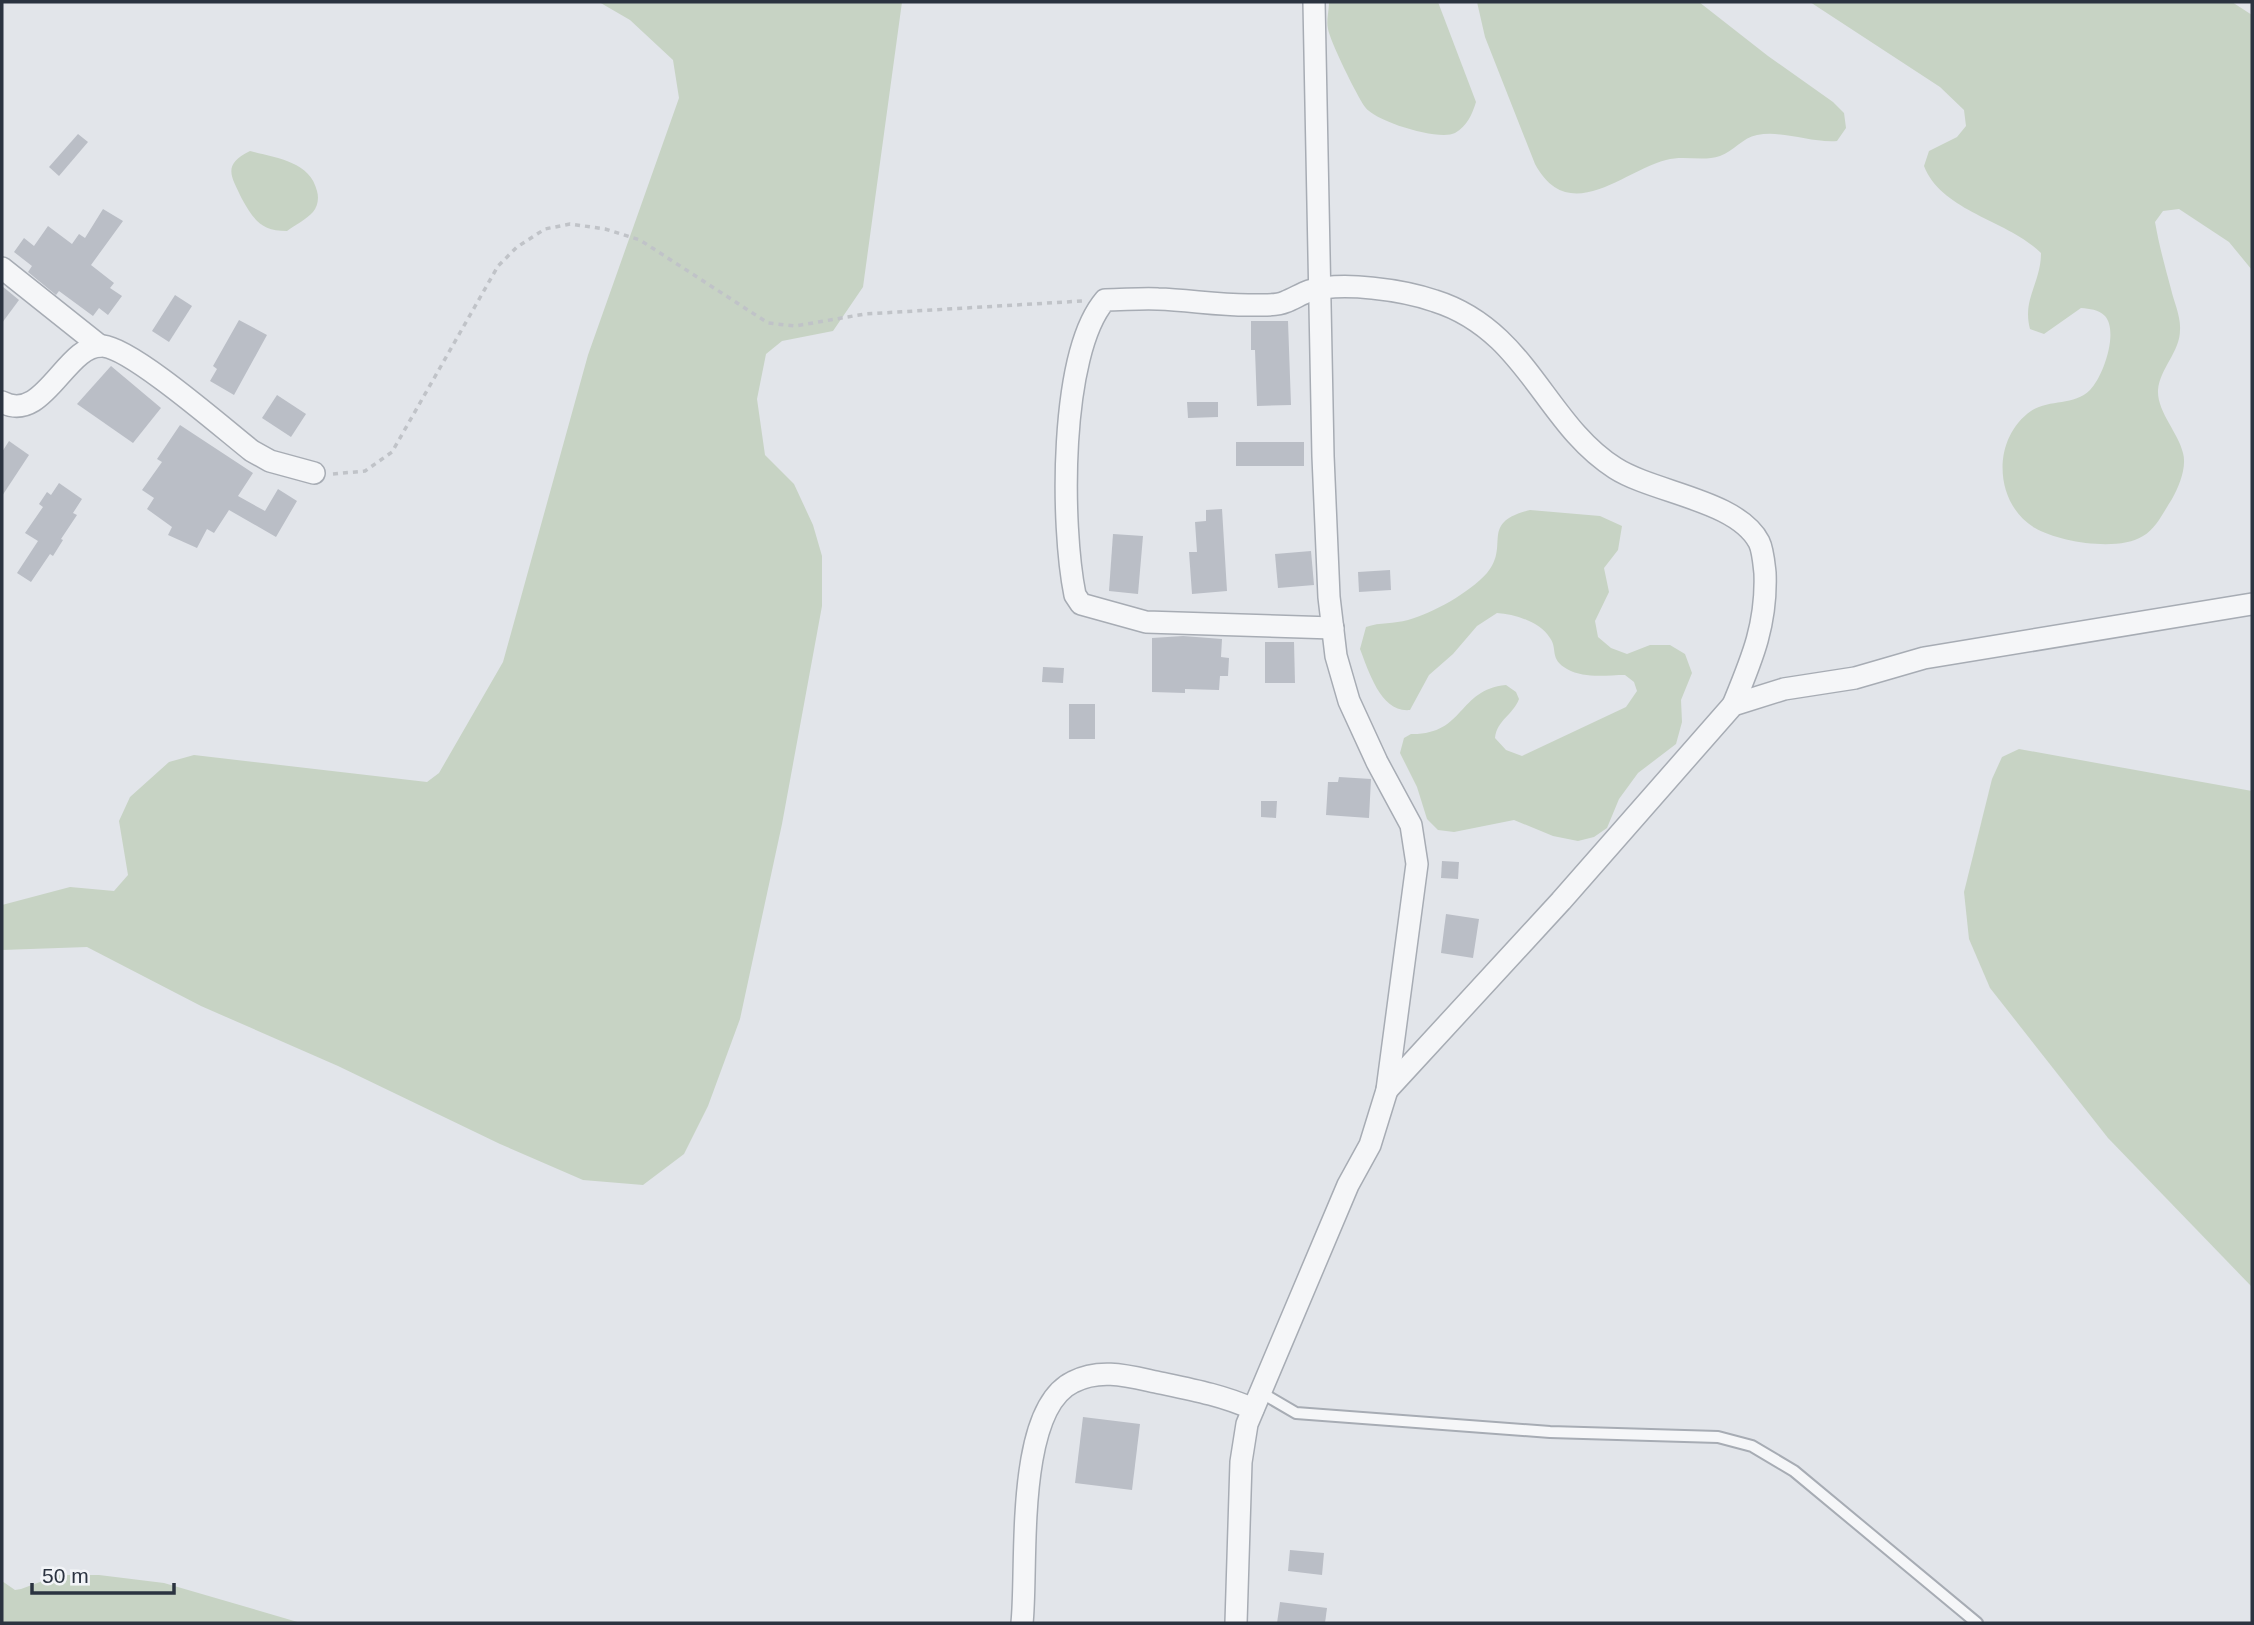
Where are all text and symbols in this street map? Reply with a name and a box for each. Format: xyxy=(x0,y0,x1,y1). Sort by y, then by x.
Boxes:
scale bar xyxy=(32,1552,173,1596)
text: 50 m xyxy=(42,1564,89,1587)

